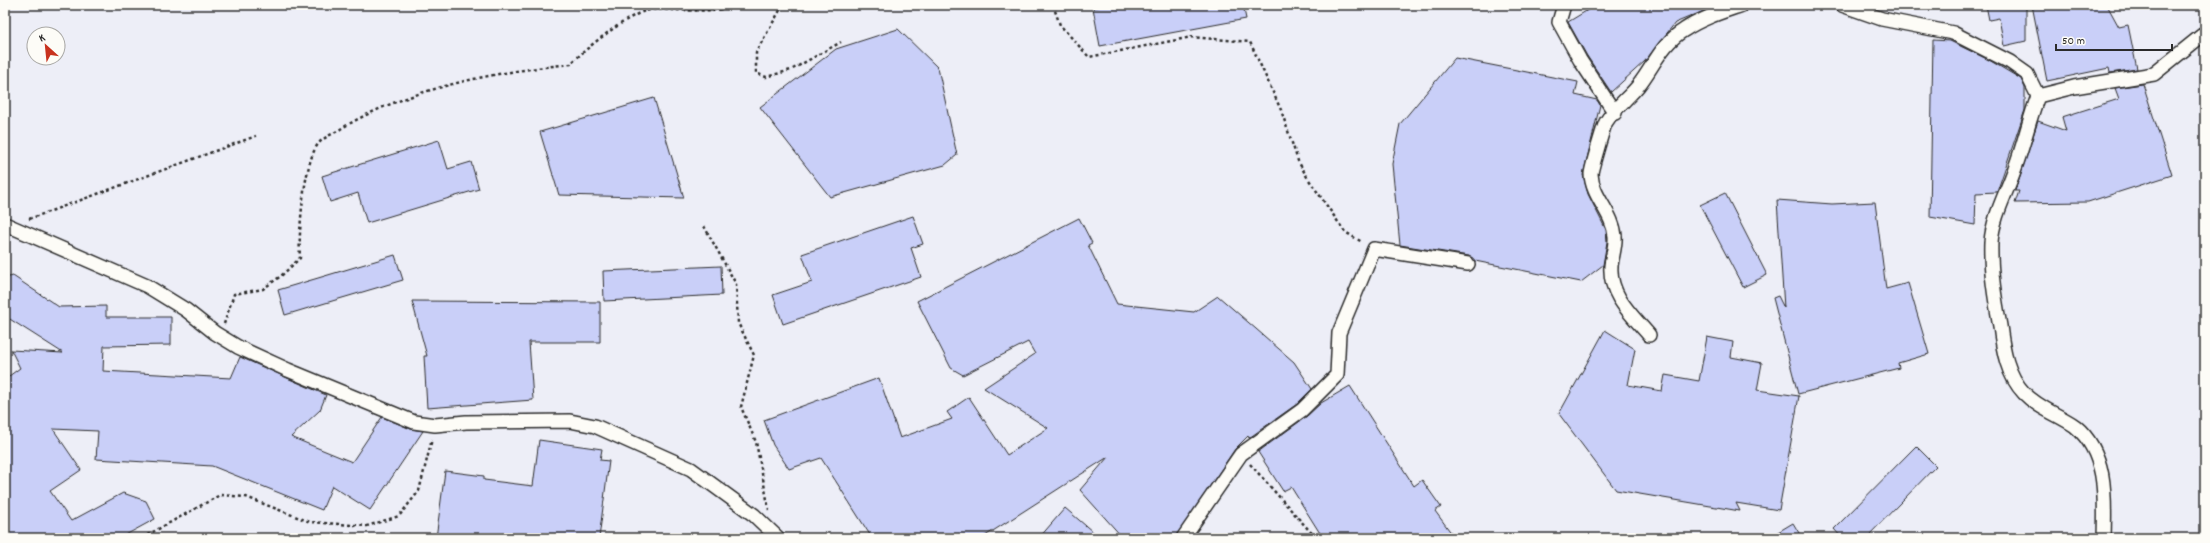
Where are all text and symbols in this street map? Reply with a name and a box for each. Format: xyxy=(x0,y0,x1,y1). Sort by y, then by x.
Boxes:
north arrow xyxy=(26,26,66,66)
scale bar xyxy=(2056,26,2172,52)
text: K xyxy=(36,31,48,47)
text: 50 m xyxy=(2062,33,2085,50)

